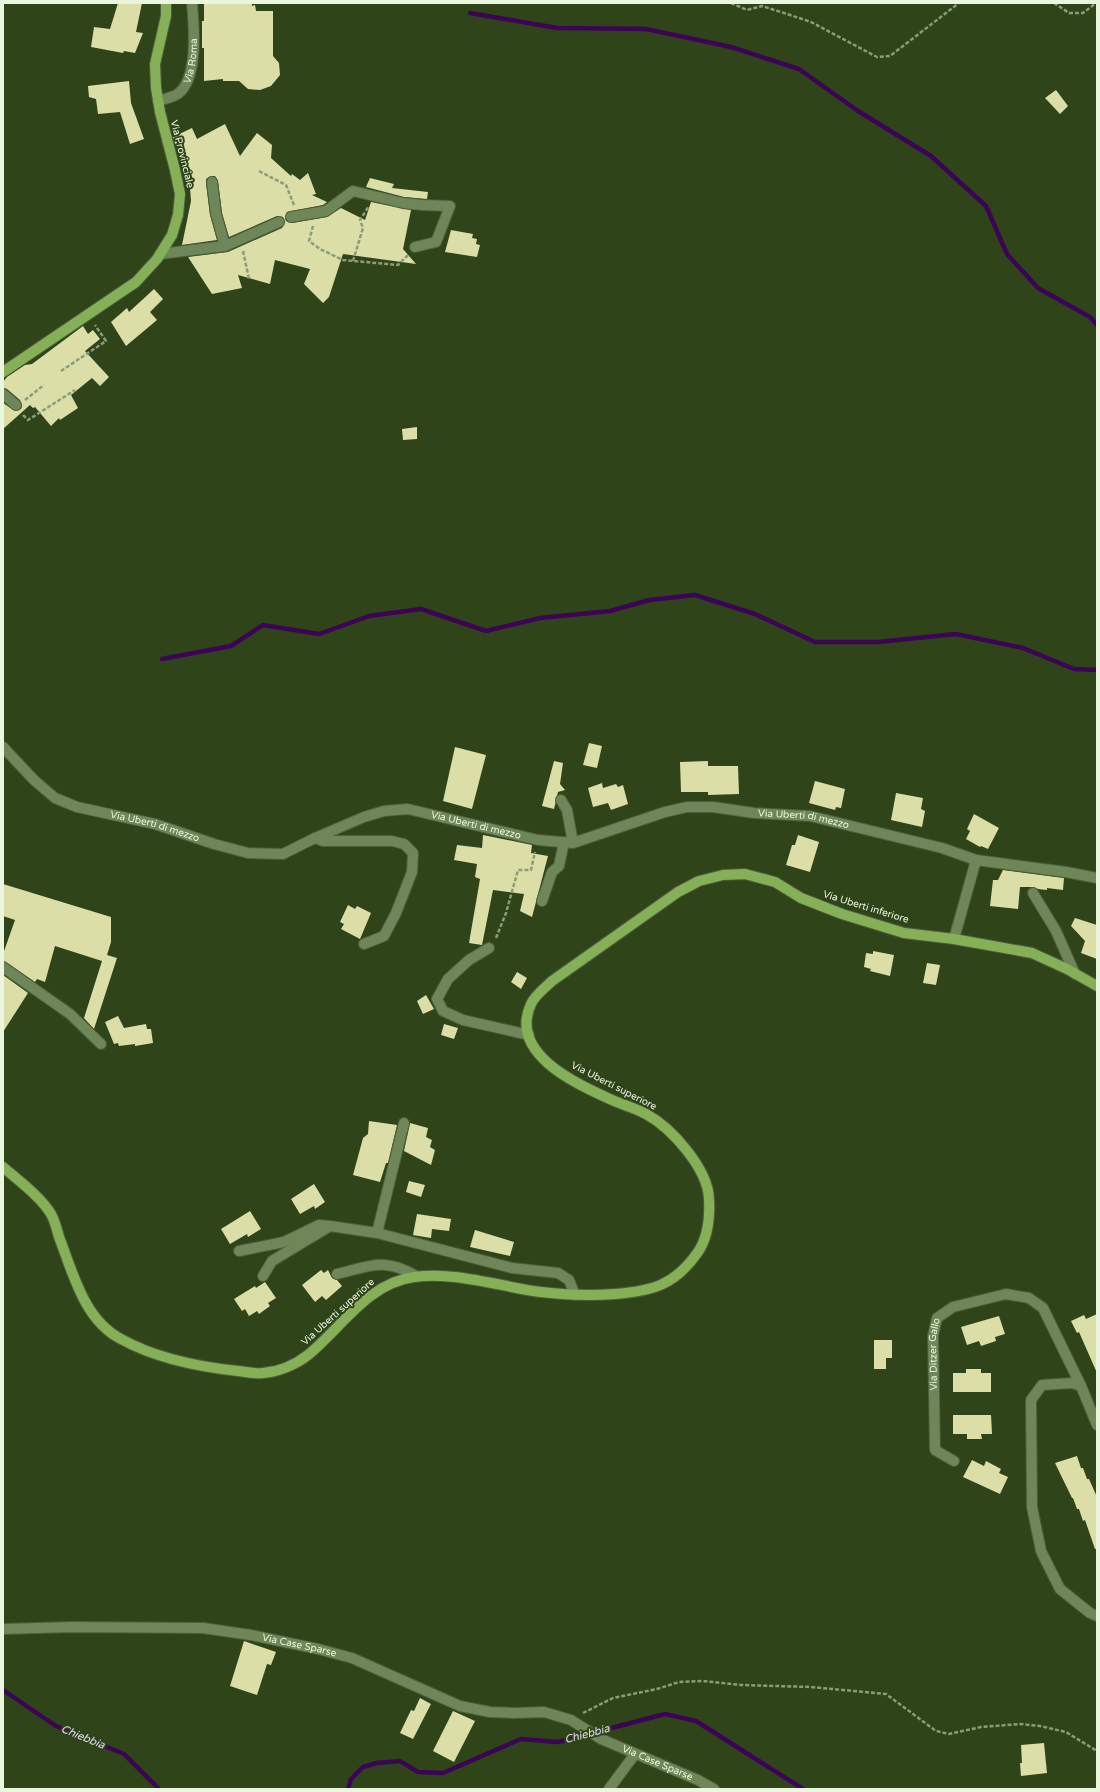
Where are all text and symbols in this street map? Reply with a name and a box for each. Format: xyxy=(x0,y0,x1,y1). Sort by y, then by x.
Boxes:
street label: Via Roma xyxy=(181,38,200,85)
street label: Via Provinciale xyxy=(168,119,196,189)
street label: Via Uberti di mezzo xyxy=(758,807,850,831)
street label: Via Uberti di mezzo xyxy=(109,808,201,845)
street label: Via Uberti di mezzo xyxy=(430,809,522,842)
street label: Via Uberti inferiore xyxy=(822,888,911,926)
street label: Via Uberti superiore xyxy=(569,1059,659,1113)
street label: Via Uberti superiore xyxy=(299,1276,377,1348)
street label: Via Ditzer Gallo xyxy=(927,1317,943,1390)
street label: Via Case Sparse xyxy=(261,1632,338,1660)
water label: Chiebbia xyxy=(59,1722,108,1752)
water label: Chiebbia xyxy=(563,1722,612,1746)
street label: Via Case Sparse xyxy=(620,1743,695,1783)

